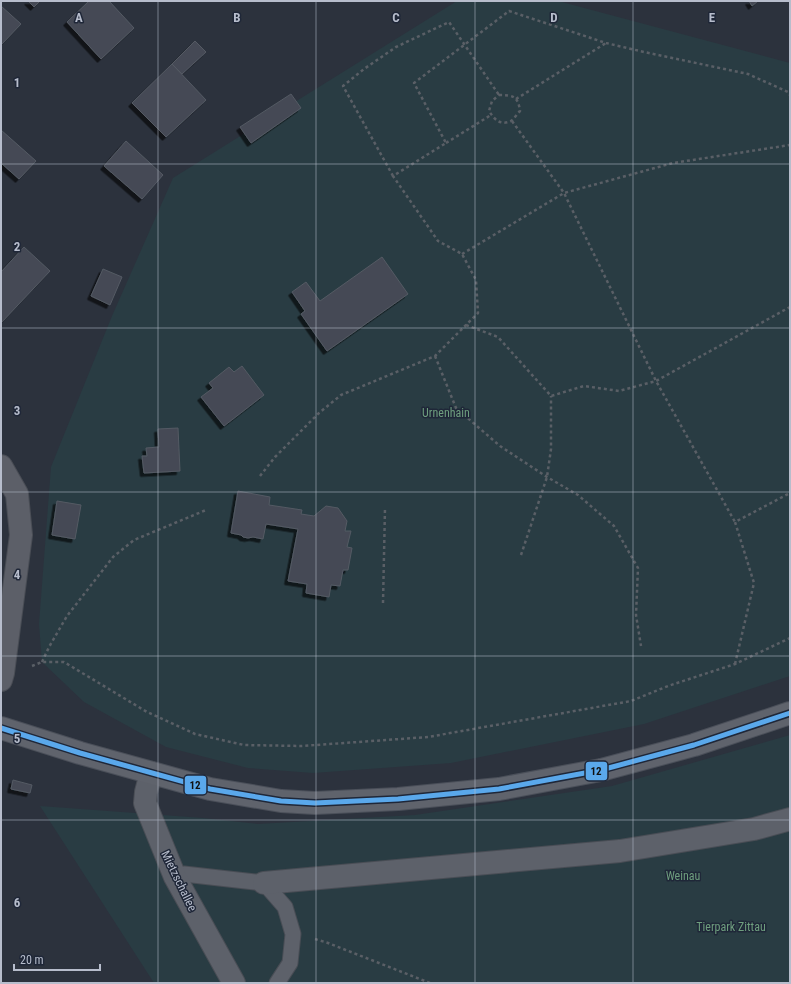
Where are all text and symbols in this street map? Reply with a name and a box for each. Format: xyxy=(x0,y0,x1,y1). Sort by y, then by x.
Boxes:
text: A xyxy=(75,10,83,25)
text: B xyxy=(233,10,241,25)
text: C xyxy=(392,10,400,25)
text: D xyxy=(550,10,558,25)
text: E xyxy=(709,10,716,25)
text: 1 xyxy=(14,75,20,90)
text: 2 xyxy=(14,239,21,254)
text: 3 xyxy=(14,403,20,418)
park label: Urnenhain xyxy=(422,406,470,420)
text: 4 xyxy=(14,567,21,582)
text: 5 xyxy=(14,731,21,746)
line badge: 12 xyxy=(585,761,608,781)
text: 12 xyxy=(590,765,602,778)
line badge: 12 xyxy=(184,775,207,795)
text: 12 xyxy=(189,779,201,792)
street label: Mietzschallee xyxy=(158,848,200,914)
park label: Weinau xyxy=(666,869,701,883)
text: 6 xyxy=(14,895,21,910)
park label: Tierpark Zittau xyxy=(696,920,766,934)
scale bar xyxy=(14,946,100,972)
text: 20 m xyxy=(20,953,44,967)

